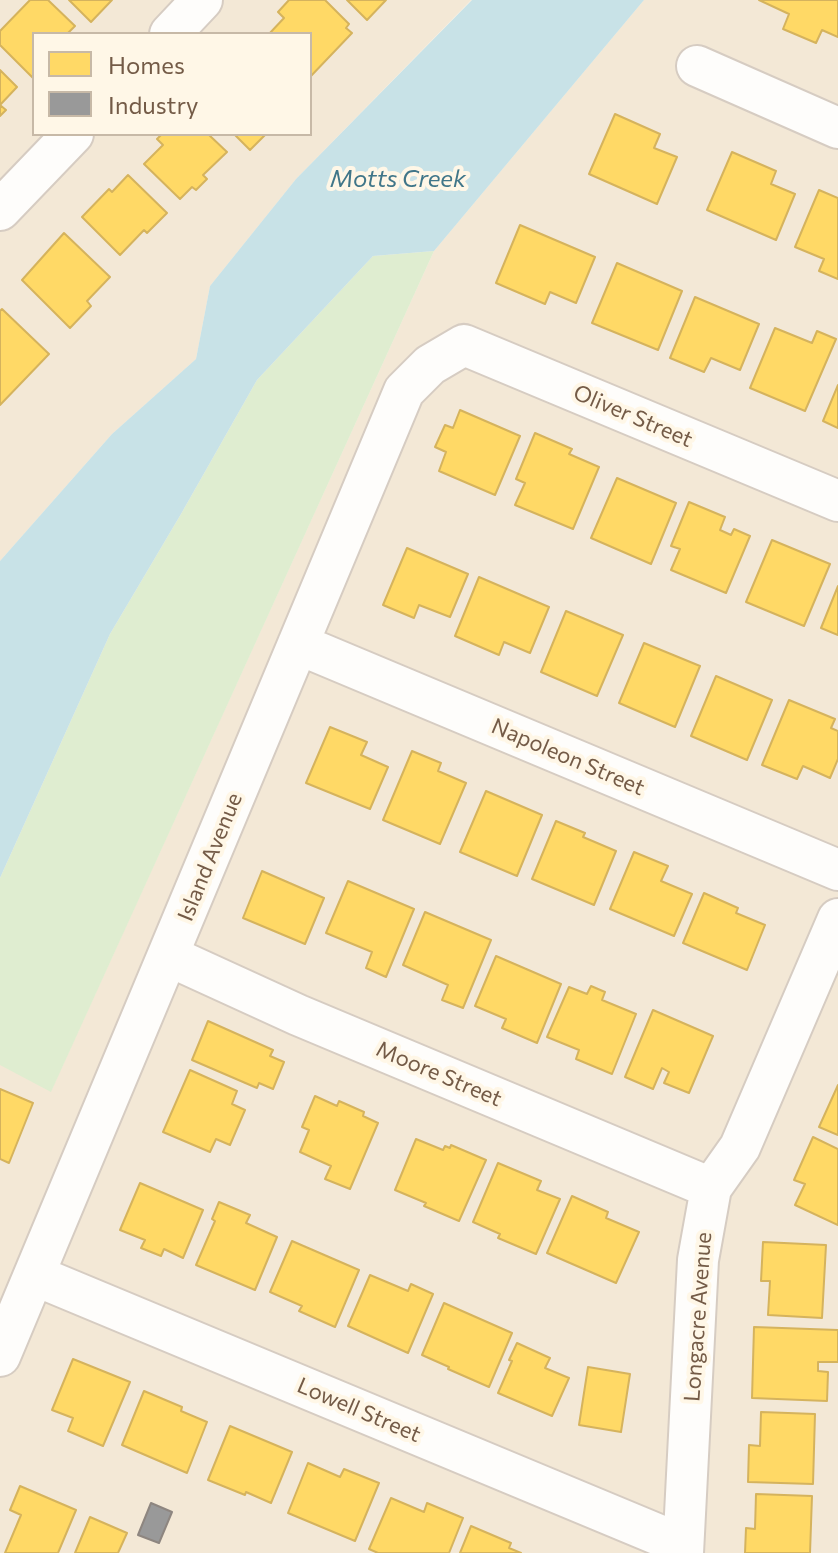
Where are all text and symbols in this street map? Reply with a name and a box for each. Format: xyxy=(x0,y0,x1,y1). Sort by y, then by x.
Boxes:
legend xyxy=(32,32,312,136)
text: Homes xyxy=(108,50,185,79)
text: Industry xyxy=(108,90,198,119)
water label: Motts Creek xyxy=(330,165,466,193)
street label: Oliver Street xyxy=(569,379,697,453)
street label: Napoleon Street xyxy=(488,713,648,801)
street label: Island Avenue xyxy=(172,789,248,925)
street label: Moore Street xyxy=(372,1036,506,1112)
street label: Longacre Avenue xyxy=(679,1231,717,1403)
street label: Lowell Street xyxy=(293,1372,425,1448)

